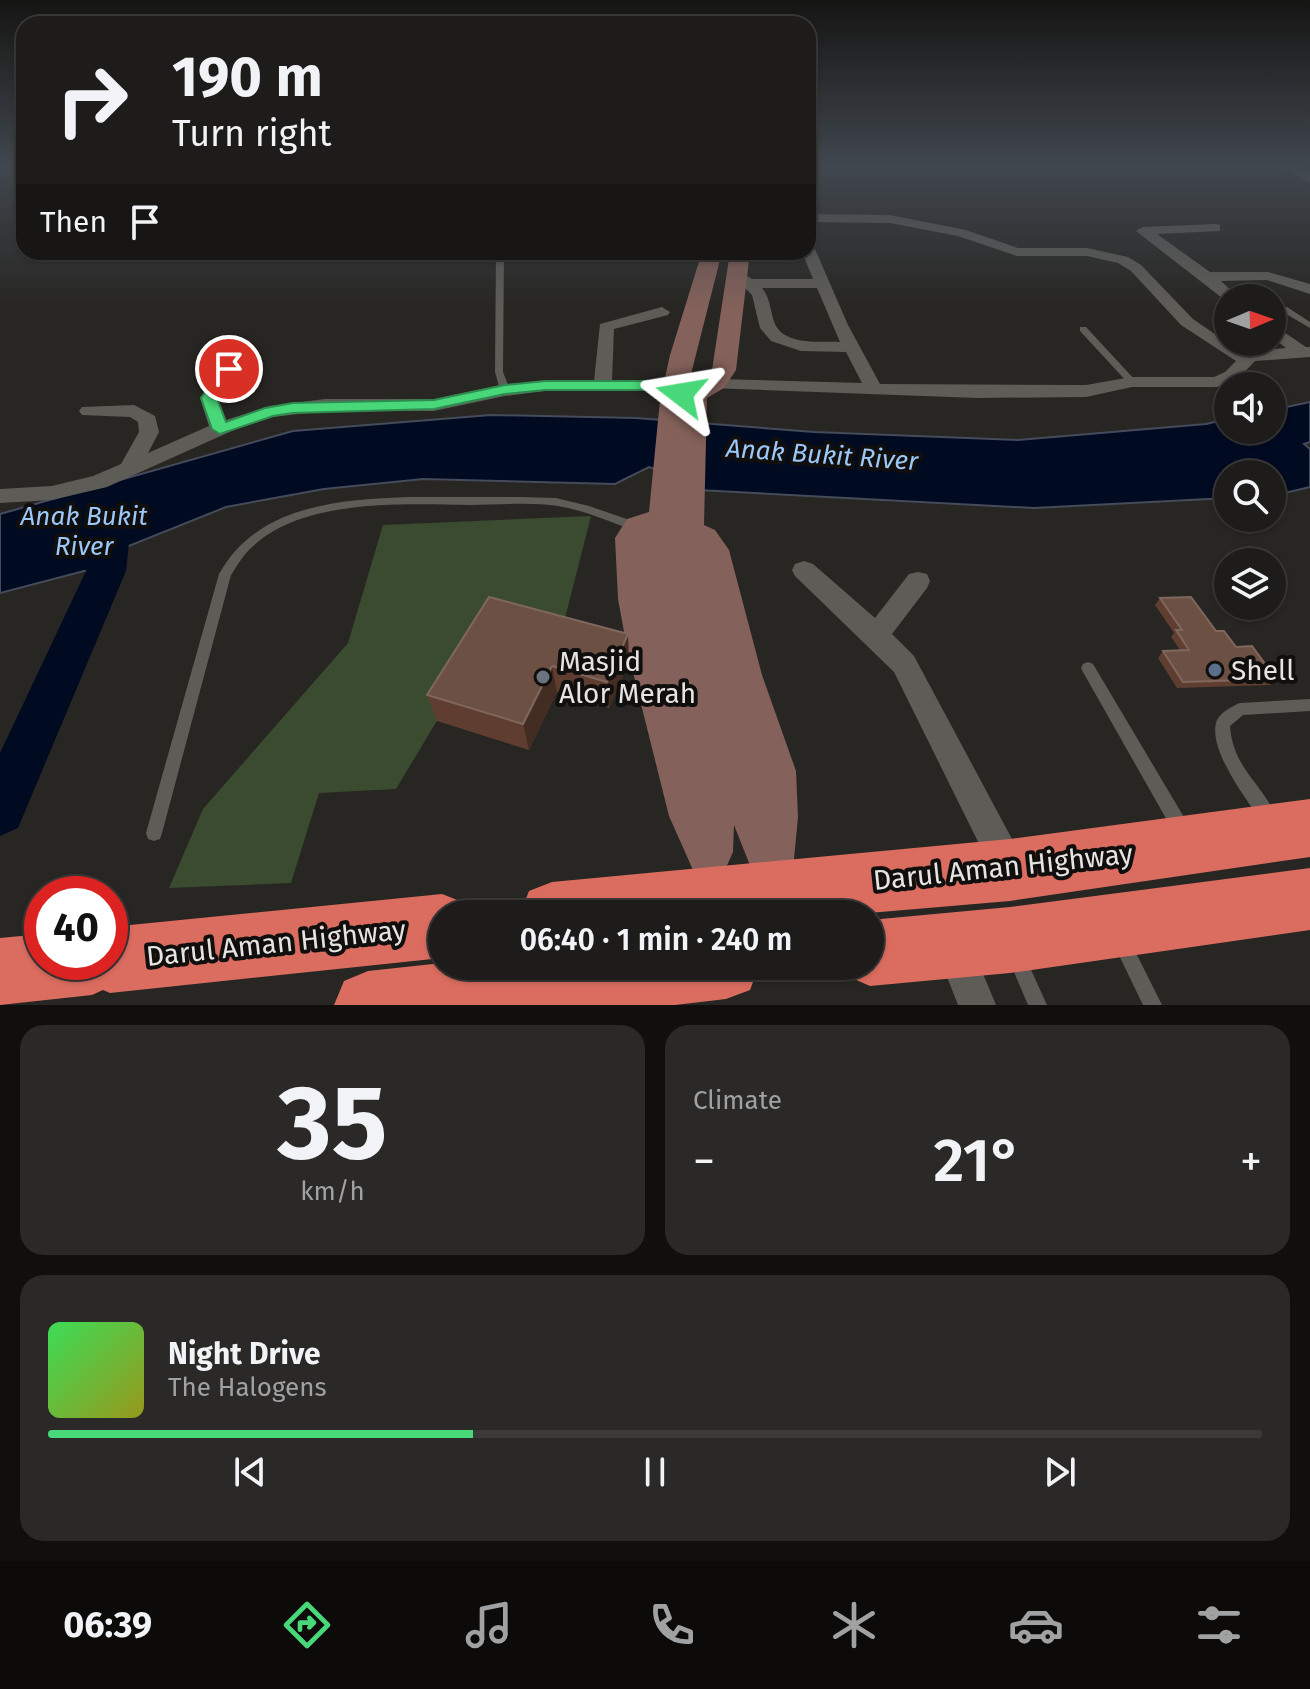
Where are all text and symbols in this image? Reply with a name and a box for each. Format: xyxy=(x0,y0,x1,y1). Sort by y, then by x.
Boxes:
text: 190 m xyxy=(172,44,323,111)
icon: right xyxy=(40,48,144,152)
text: Turn right xyxy=(172,112,332,156)
icon: arrive xyxy=(123,200,167,244)
text: Then xyxy=(40,204,107,240)
north arrow xyxy=(1214,284,1286,356)
map controls xyxy=(1214,284,1286,620)
pin xyxy=(195,335,263,403)
icon: arrive xyxy=(207,347,251,391)
position arrow xyxy=(639,352,723,436)
button: sound xyxy=(1214,372,1286,444)
water label: Anak Bukit River xyxy=(724,433,920,477)
button: search xyxy=(1214,460,1286,532)
water label: Anak Bukit River xyxy=(20,501,148,562)
button: layers xyxy=(1214,548,1286,620)
place label: Masjid Alor Merah xyxy=(559,645,696,710)
place label: Shell xyxy=(1231,654,1294,687)
marker: Shell xyxy=(1206,661,1224,679)
marker: Masjid Alor Merah xyxy=(534,668,552,686)
street label: Darul Aman Highway xyxy=(871,837,1135,897)
speed limit sign: 40 xyxy=(24,876,128,980)
street label: Darul Aman Highway xyxy=(144,913,408,973)
text: 06:40 · 1 min · 240 m xyxy=(520,922,792,958)
text: 35 xyxy=(278,1061,387,1186)
text: Climate xyxy=(693,1085,782,1116)
text: 21° xyxy=(934,1125,1022,1197)
text: − xyxy=(693,1135,715,1188)
text: + xyxy=(1240,1135,1262,1188)
text: km/h xyxy=(300,1176,365,1207)
text: Night Drive xyxy=(168,1336,321,1372)
text: The Halogens xyxy=(168,1372,327,1403)
icon: previous xyxy=(228,1450,272,1494)
icon: pause xyxy=(633,1450,677,1494)
icon: next xyxy=(1038,1450,1082,1494)
icon: directions xyxy=(279,1597,335,1653)
icon: music xyxy=(461,1597,517,1653)
icon: phone xyxy=(644,1597,700,1653)
icon: climate xyxy=(826,1597,882,1653)
icon: car xyxy=(1008,1597,1064,1653)
icon: filters xyxy=(1191,1597,1247,1653)
text: 06:39 xyxy=(63,1603,152,1647)

